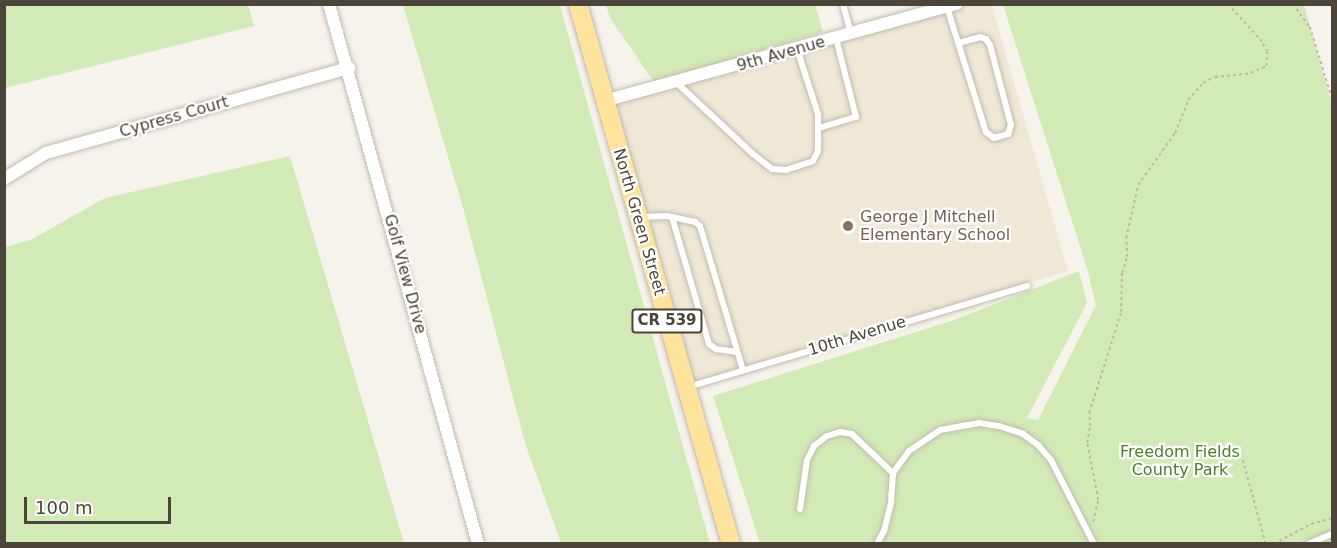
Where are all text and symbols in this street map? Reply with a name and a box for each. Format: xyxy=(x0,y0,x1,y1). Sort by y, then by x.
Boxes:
street label: 9th Avenue xyxy=(735,32,827,76)
street label: Cypress Court xyxy=(117,92,231,142)
street label: North Green Street xyxy=(609,146,669,298)
place label: George J Mitchell Elementary School xyxy=(860,207,1010,245)
street label: Golf View Drive xyxy=(380,212,430,336)
marker: George J Mitchell Elementary School xyxy=(841,219,855,233)
road number: CR 539 xyxy=(631,309,703,333)
street label: 10th Avenue xyxy=(806,312,908,360)
park label: Freedom Fields County Park xyxy=(1120,442,1240,480)
scale bar xyxy=(27,485,174,523)
text: 100 m xyxy=(35,497,93,518)

